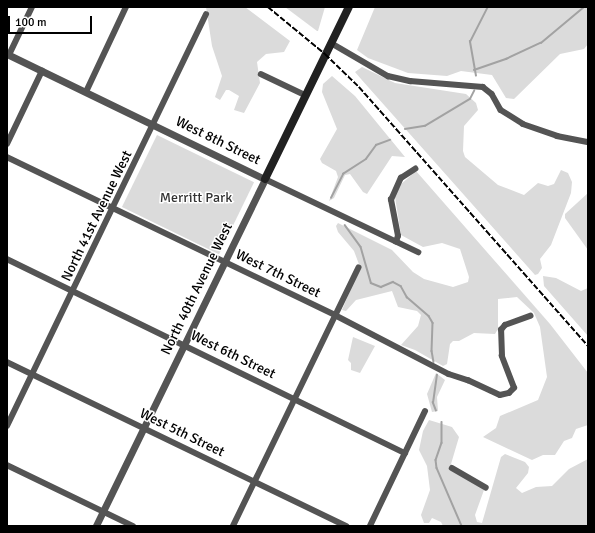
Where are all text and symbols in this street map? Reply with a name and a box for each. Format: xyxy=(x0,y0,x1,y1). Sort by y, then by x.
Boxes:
scale bar xyxy=(10,8,94,34)
text: 100 m xyxy=(15,15,47,30)
street label: West 8th Street xyxy=(173,113,263,169)
street label: North 41st Avenue West xyxy=(58,148,136,284)
park label: Merritt Park xyxy=(160,190,232,206)
street label: North 40th Avenue West xyxy=(158,220,236,358)
street label: West 7th Street xyxy=(233,246,323,302)
street label: West 6th Street xyxy=(188,327,278,383)
street label: West 5th Street xyxy=(137,405,227,461)

